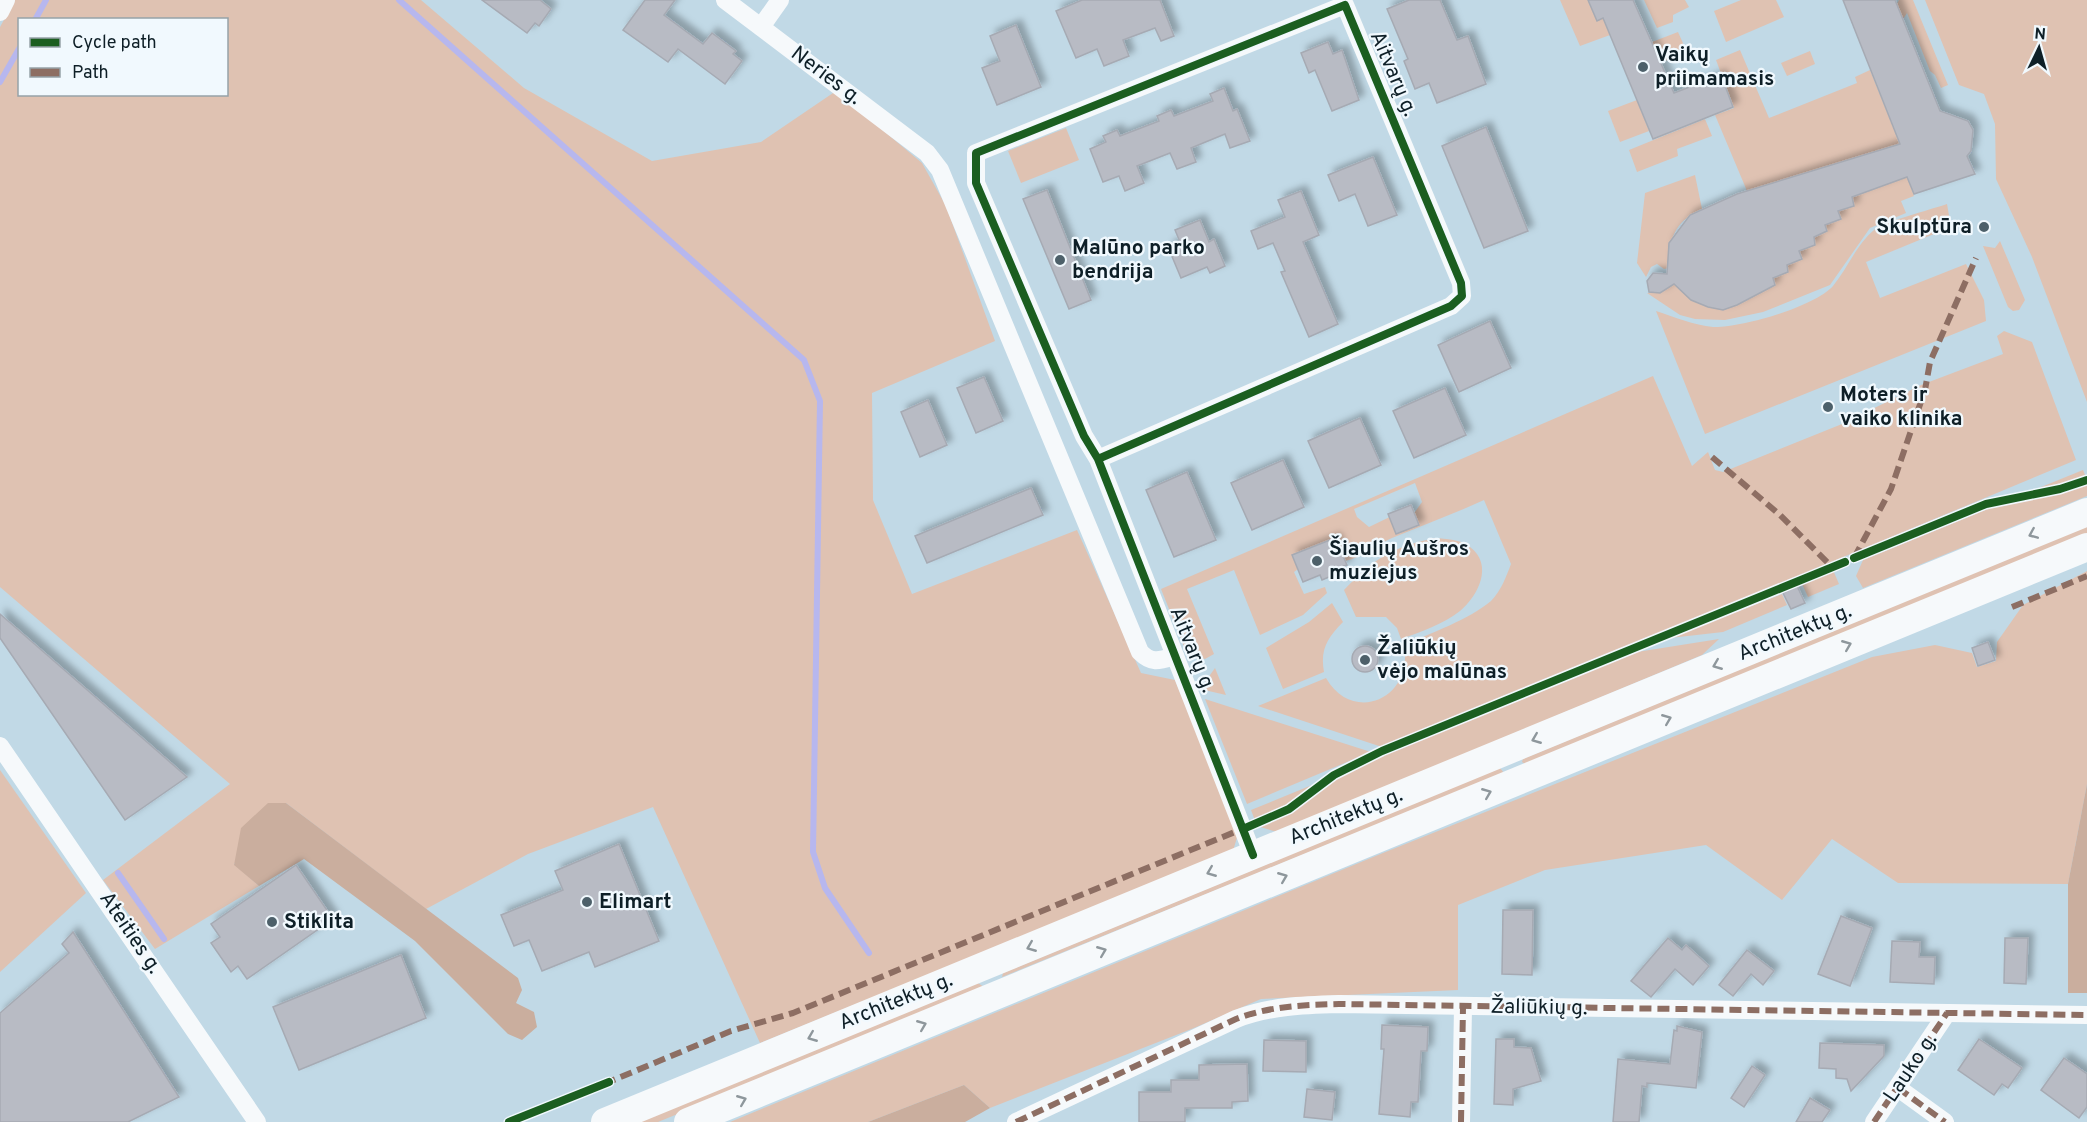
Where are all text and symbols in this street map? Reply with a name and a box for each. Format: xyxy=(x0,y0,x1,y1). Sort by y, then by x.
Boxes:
legend xyxy=(18,18,228,96)
north arrow xyxy=(2009,18,2069,78)
text: N xyxy=(2034,25,2047,46)
street label: Aitvarų g. xyxy=(1363,27,1423,121)
text: Cycle path xyxy=(72,32,157,55)
street label: Neries g. xyxy=(785,40,867,112)
place label: Vaikų priimamasis xyxy=(1655,42,1774,93)
marker: Vaikų priimamasis xyxy=(1636,60,1650,74)
text: Path xyxy=(72,62,109,85)
place label: Skulptūra xyxy=(1876,214,1972,241)
marker: Skulptūra xyxy=(1977,220,1991,234)
place label: Malūno parko bendrija xyxy=(1072,235,1205,286)
marker: Malūno parko bendrija xyxy=(1053,253,1067,267)
place label: Moters ir vaiko klinika xyxy=(1840,382,1963,433)
marker: Moters ir vaiko klinika xyxy=(1821,400,1835,414)
one-way arrow xyxy=(2028,527,2039,539)
place label: Šiaulių Aušros muziejus xyxy=(1329,535,1469,587)
marker: Šiaulių Aušros muziejus xyxy=(1310,554,1324,568)
street label: Architektų g. xyxy=(1734,598,1856,668)
street label: Aitvarų g. xyxy=(1163,603,1221,697)
place label: Žaliūkių vėjo malūnas xyxy=(1377,634,1507,686)
one-way arrow xyxy=(1841,640,1852,652)
marker: Žaliūkių vėjo malūnas xyxy=(1358,653,1372,667)
one-way arrow xyxy=(1712,658,1723,670)
one-way arrow xyxy=(1661,714,1672,726)
one-way arrow xyxy=(1532,732,1543,744)
street label: Architektų g. xyxy=(1285,782,1407,852)
one-way arrow xyxy=(1480,788,1491,800)
one-way arrow xyxy=(1207,865,1218,877)
one-way arrow xyxy=(1277,872,1288,884)
street label: Ateities g. xyxy=(93,887,167,979)
place label: Elimart xyxy=(599,889,672,916)
marker: Elimart xyxy=(580,895,594,909)
place label: Stiklita xyxy=(284,909,354,936)
marker: Stiklita xyxy=(265,915,279,929)
one-way arrow xyxy=(1026,940,1037,952)
one-way arrow xyxy=(1096,946,1107,958)
street label: Architektų g. xyxy=(835,967,957,1037)
street label: Žaliūkių g. xyxy=(1490,993,1588,1022)
one-way arrow xyxy=(916,1020,927,1032)
street label: Lauko g. xyxy=(1878,1028,1944,1108)
one-way arrow xyxy=(807,1030,818,1042)
one-way arrow xyxy=(736,1095,747,1107)

